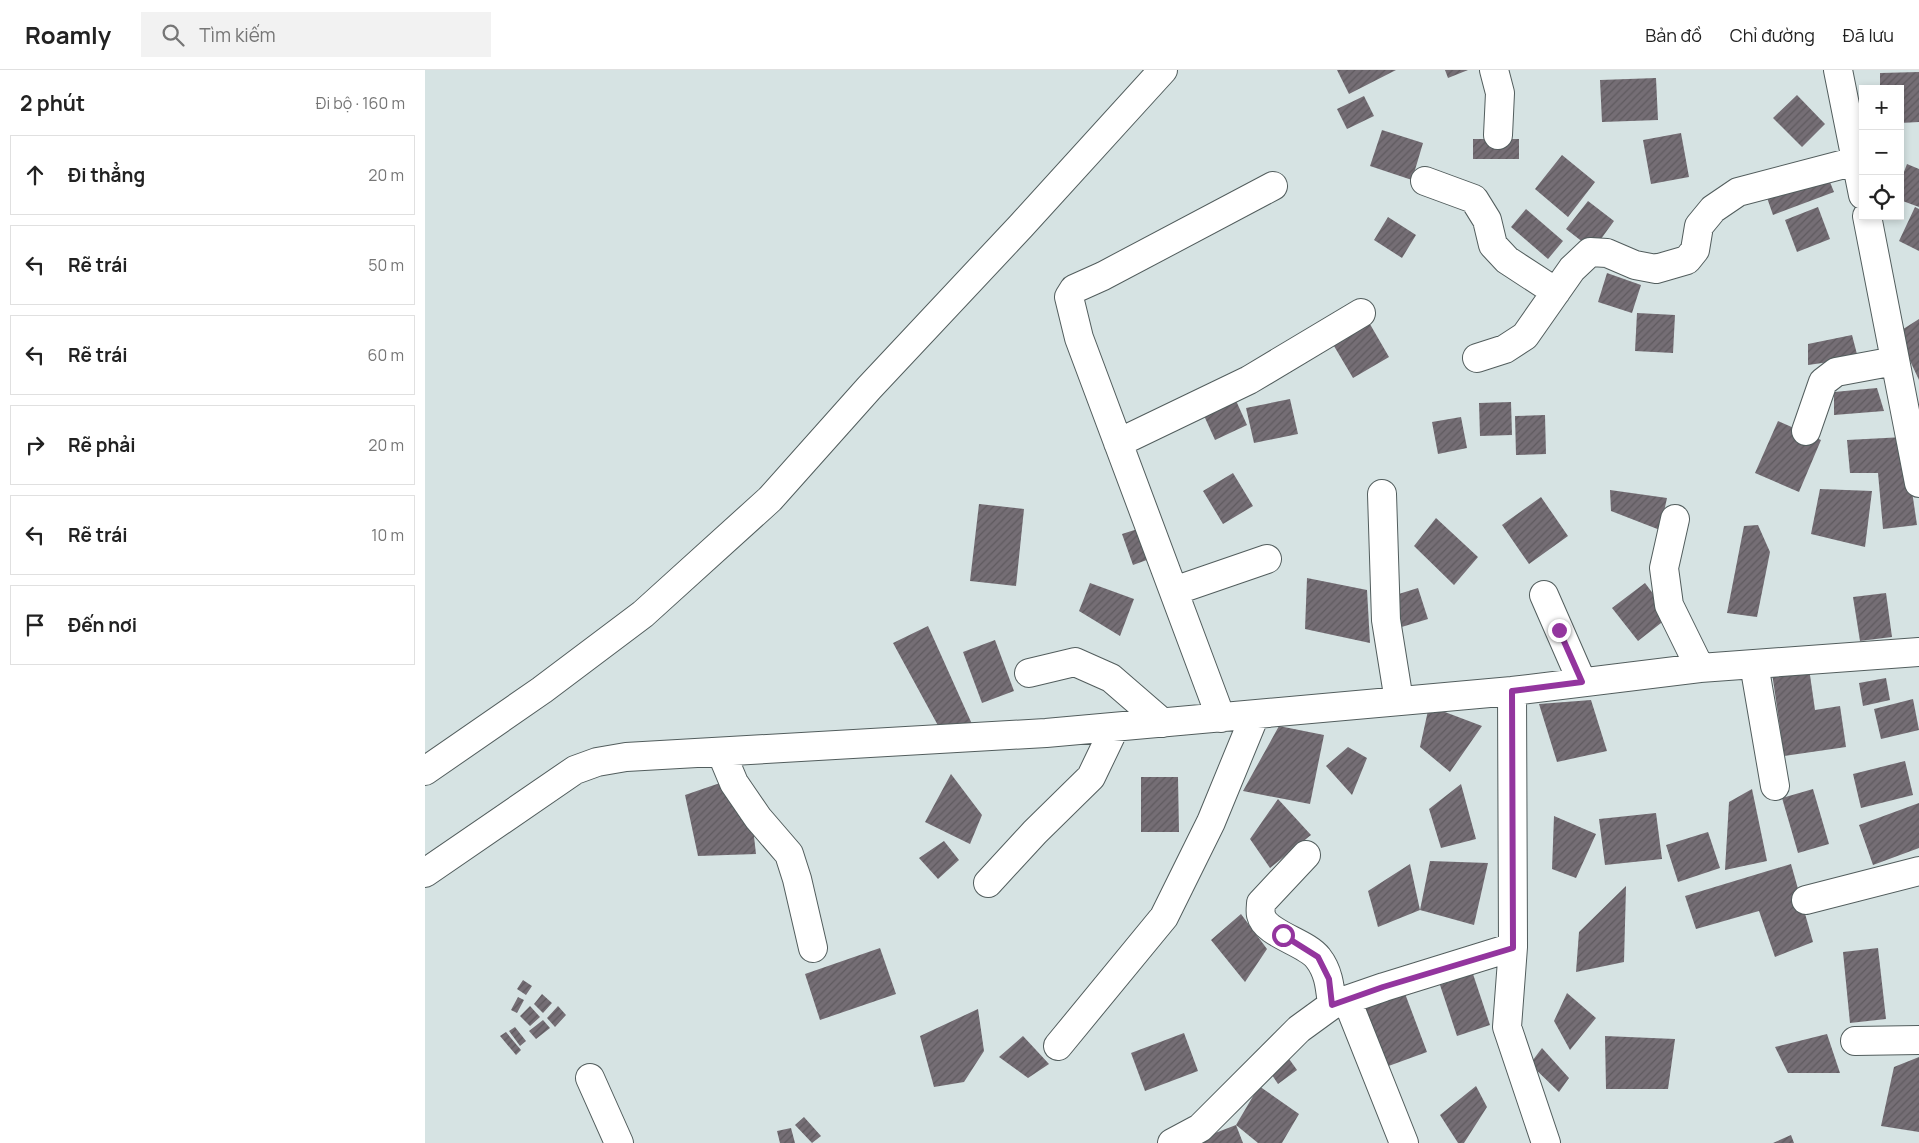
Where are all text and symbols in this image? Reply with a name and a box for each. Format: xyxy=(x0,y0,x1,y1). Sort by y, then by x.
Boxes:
search box xyxy=(141,12,491,57)
text: Roamly xyxy=(25,18,111,51)
icon: search xyxy=(159,21,187,49)
text: Tìm kiếm xyxy=(199,22,276,48)
text: Bản đồ xyxy=(1645,23,1702,47)
text: Chỉ đường xyxy=(1730,23,1815,47)
text: Đã lưu xyxy=(1843,23,1894,47)
map controls xyxy=(1859,85,1904,220)
button: + xyxy=(1859,85,1904,130)
text: 2 phút xyxy=(20,89,85,117)
text: Đi bộ · 160 m xyxy=(316,92,405,114)
button: − xyxy=(1859,130,1904,175)
icon: ahead xyxy=(21,161,49,189)
text: Đi thẳng xyxy=(68,162,145,188)
text: 20 m xyxy=(368,164,404,186)
button: locate xyxy=(1859,175,1904,220)
icon: left xyxy=(21,251,49,279)
text: Rẽ trái xyxy=(68,252,128,278)
text: 50 m xyxy=(368,254,404,276)
icon: left xyxy=(21,341,49,369)
text: Rẽ trái xyxy=(68,342,128,368)
text: 60 m xyxy=(368,344,404,366)
icon: right xyxy=(21,431,49,459)
text: Rẽ phải xyxy=(68,432,136,458)
text: 20 m xyxy=(368,434,404,456)
icon: left xyxy=(21,521,49,549)
text: Rẽ trái xyxy=(68,522,128,548)
text: 10 m xyxy=(371,524,404,546)
icon: arrive xyxy=(21,611,49,639)
text: Đến nơi xyxy=(68,612,137,638)
route end xyxy=(1548,619,1571,642)
route start xyxy=(1272,924,1295,947)

